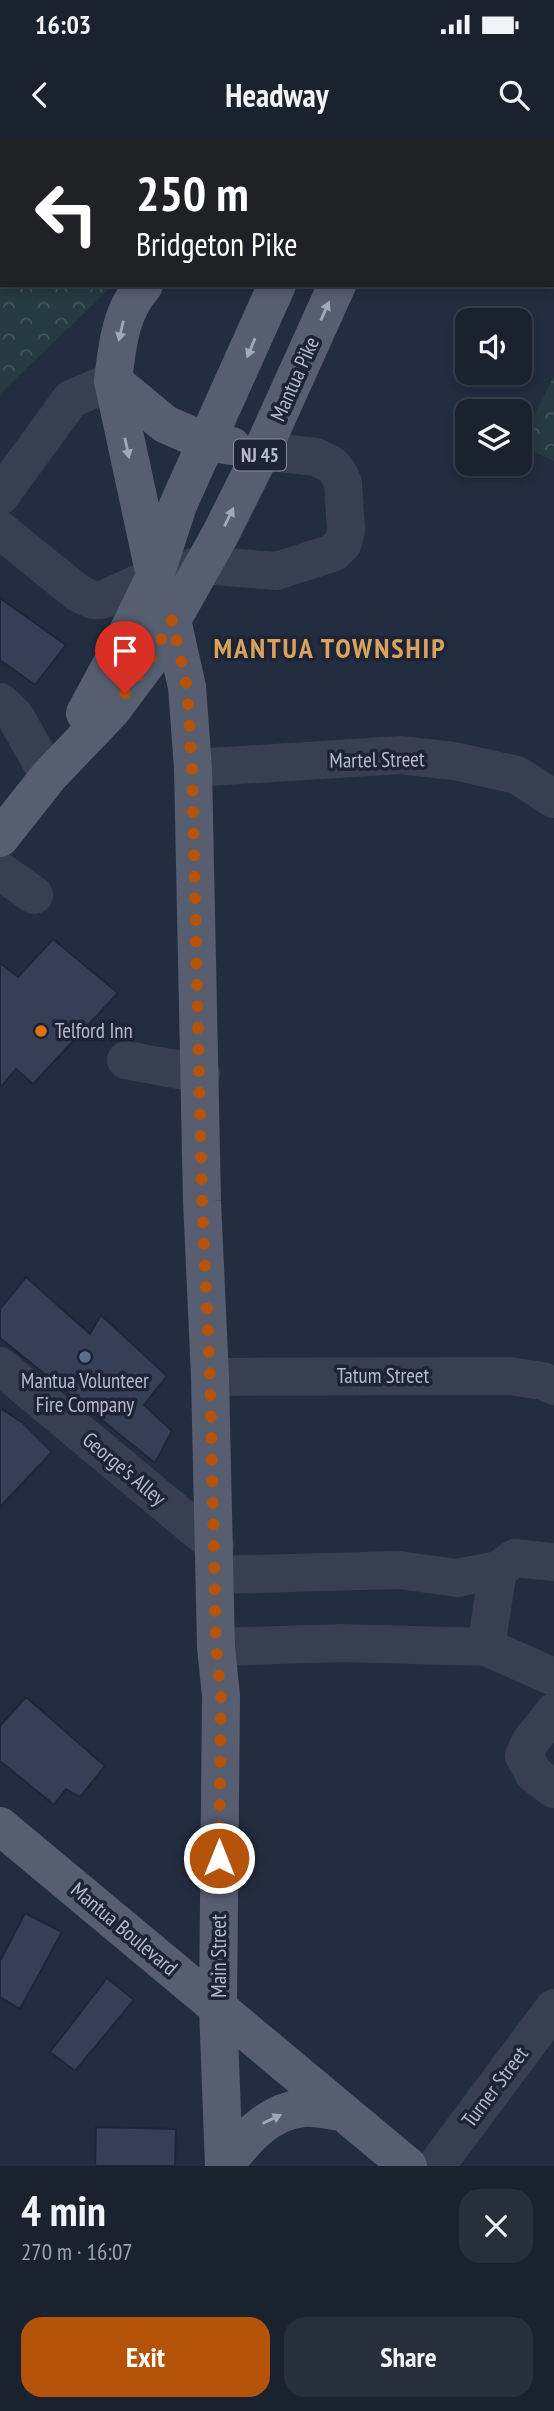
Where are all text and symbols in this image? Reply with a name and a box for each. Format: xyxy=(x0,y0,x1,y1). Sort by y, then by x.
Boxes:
text: 16:03 xyxy=(35,8,91,41)
text: Headway xyxy=(225,74,329,116)
icon: back xyxy=(21,76,59,114)
icon: search xyxy=(495,76,533,114)
text: 250 m xyxy=(136,161,249,225)
icon: left xyxy=(21,168,112,259)
text: Bridgeton Pike xyxy=(136,223,298,265)
one-way arrow xyxy=(319,301,331,321)
map controls xyxy=(455,308,532,476)
button: sound xyxy=(455,308,532,385)
one-way arrow xyxy=(115,320,126,342)
street label: Mantua Pike xyxy=(264,332,325,425)
one-way arrow xyxy=(245,338,256,359)
button: layers xyxy=(455,399,532,476)
one-way arrow xyxy=(122,437,133,459)
road number: NJ 45 xyxy=(234,440,286,470)
one-way arrow xyxy=(223,507,234,527)
pin xyxy=(95,621,155,693)
district label: MANTUA TOWNSHIP xyxy=(213,629,447,666)
icon: arrive xyxy=(106,632,144,670)
street label: Martel Street xyxy=(329,745,425,774)
place label: Telford Inn xyxy=(55,1017,133,1044)
marker: Telford Inn xyxy=(33,1023,49,1039)
marker: Mantua Volunteer Fire Company xyxy=(77,1349,93,1365)
street label: Tatum Street xyxy=(337,1362,429,1389)
place label: Mantua Volunteer Fire Company xyxy=(21,1367,149,1418)
street label: George's Alley xyxy=(77,1426,172,1511)
position arrow xyxy=(182,1821,256,1895)
street label: Mantua Boulevard xyxy=(65,1876,183,1981)
street label: Main Street xyxy=(205,1914,232,1998)
street label: Turner Street xyxy=(456,2041,534,2132)
one-way arrow xyxy=(262,2114,282,2125)
text: 4 min xyxy=(21,2183,106,2238)
button: close xyxy=(459,2189,533,2263)
text: 270 m · 16:07 xyxy=(21,2237,133,2266)
button: Exit xyxy=(21,2317,270,2397)
button: Share xyxy=(284,2317,533,2397)

